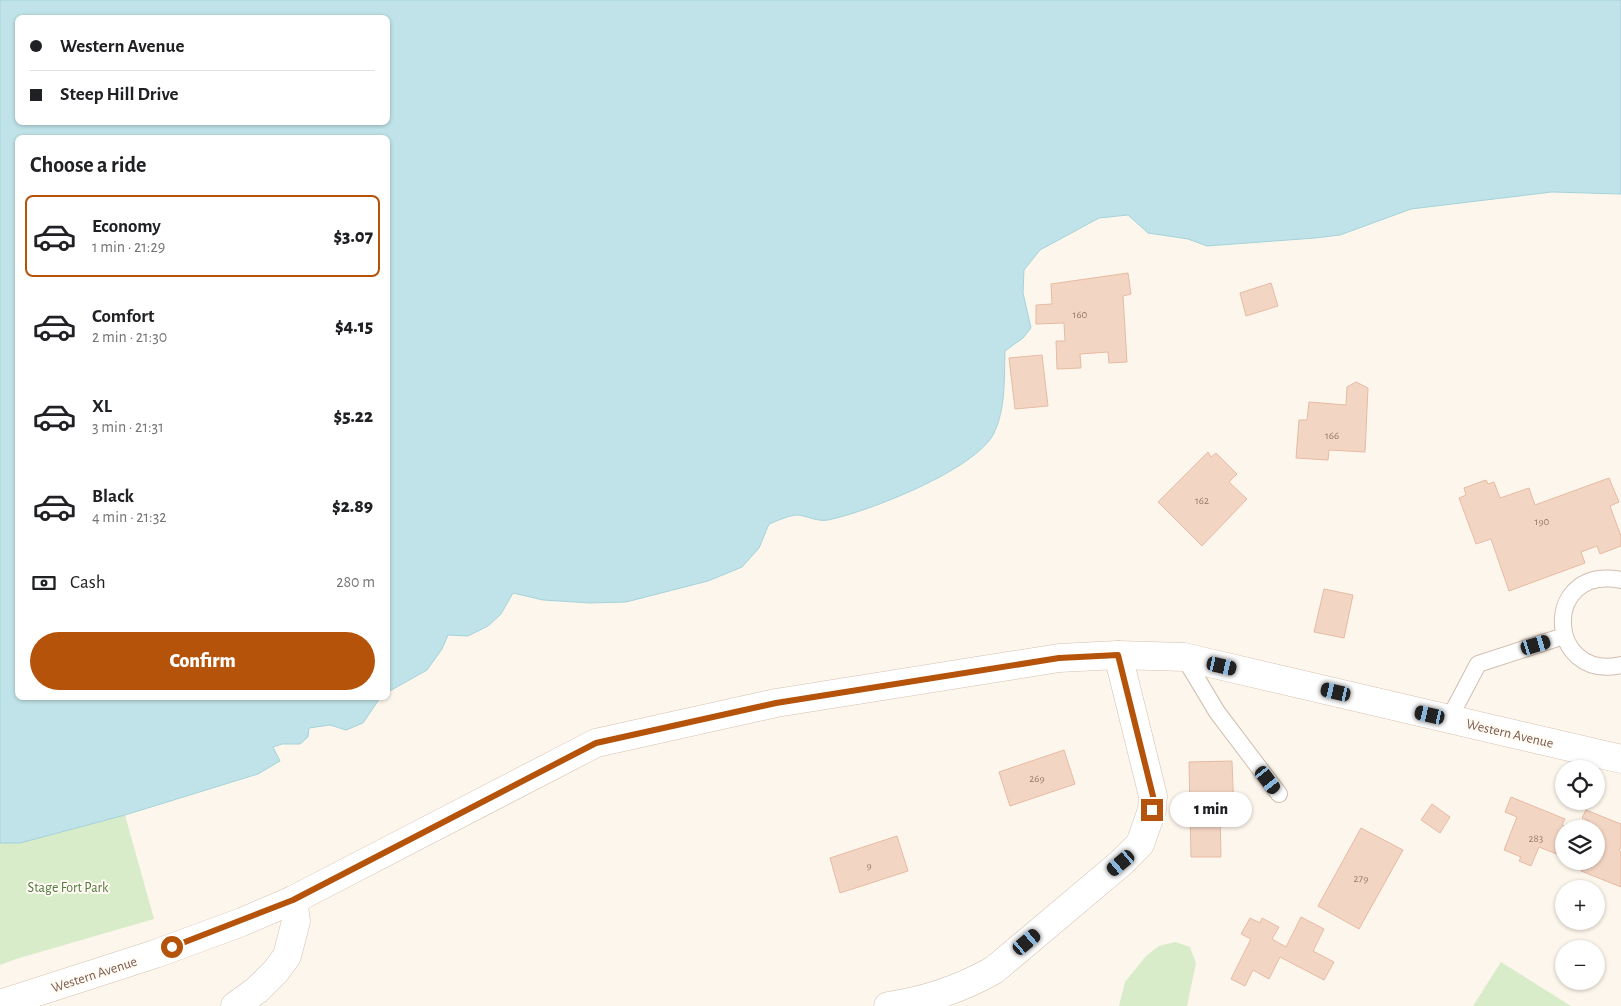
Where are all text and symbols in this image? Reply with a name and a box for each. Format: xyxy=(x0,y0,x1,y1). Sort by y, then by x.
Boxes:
text: Western Avenue xyxy=(60,37,184,56)
text: Steep Hill Drive xyxy=(60,85,179,104)
text: Choose a ride xyxy=(30,154,146,176)
icon: car xyxy=(32,214,77,259)
text: Economy xyxy=(92,217,161,236)
text: $3.07 xyxy=(333,227,373,246)
text: 1 min · 21:29 xyxy=(92,239,165,255)
icon: car xyxy=(32,304,77,349)
text: Comfort xyxy=(92,307,154,326)
house number: 160 xyxy=(1073,309,1088,320)
text: $4.15 xyxy=(335,317,373,336)
text: 2 min · 21:30 xyxy=(92,329,167,345)
icon: car xyxy=(32,394,77,439)
text: XL xyxy=(92,397,112,416)
text: $5.22 xyxy=(333,407,373,426)
text: 3 min · 21:31 xyxy=(92,419,164,435)
house number: 166 xyxy=(1325,430,1339,441)
icon: car xyxy=(32,484,77,529)
text: Black xyxy=(92,487,134,506)
house number: 162 xyxy=(1195,495,1209,506)
text: $2.89 xyxy=(332,497,373,516)
text: 4 min · 21:32 xyxy=(92,509,167,525)
house number: 190 xyxy=(1535,516,1550,527)
icon: cash xyxy=(30,569,58,597)
text: Cash xyxy=(70,573,106,592)
text: 280 m xyxy=(336,574,375,590)
button: Confirm xyxy=(30,632,375,690)
car xyxy=(1519,633,1552,657)
car xyxy=(1205,655,1238,677)
car xyxy=(1319,681,1352,703)
car xyxy=(1413,704,1446,726)
street label: Western Avenue xyxy=(1465,717,1555,751)
map controls xyxy=(1555,760,1605,990)
button: locate xyxy=(1555,760,1605,810)
car xyxy=(1252,764,1283,796)
house number: 269 xyxy=(1029,773,1045,784)
callout: 1 min xyxy=(1170,792,1252,828)
route end xyxy=(1141,799,1163,821)
text: 1 min xyxy=(1194,801,1228,817)
button: layers xyxy=(1555,820,1605,870)
house number: 283 xyxy=(1529,833,1544,844)
car xyxy=(1104,848,1137,878)
house number: 9 xyxy=(866,860,872,871)
house number: 279 xyxy=(1354,873,1368,884)
button: + xyxy=(1555,880,1605,930)
park label: Stage Fort Park xyxy=(28,881,109,895)
car xyxy=(1010,927,1043,957)
route start xyxy=(161,936,183,958)
button: − xyxy=(1555,940,1605,990)
street label: Western Avenue xyxy=(50,955,139,995)

